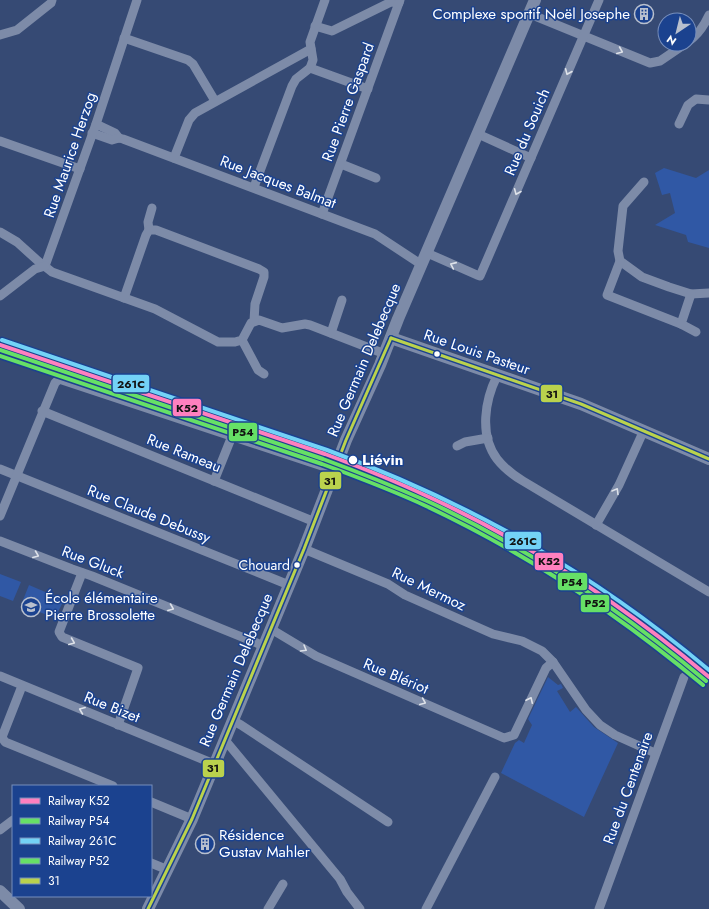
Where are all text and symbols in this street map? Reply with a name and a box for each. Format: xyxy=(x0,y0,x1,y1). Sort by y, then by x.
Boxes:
place label: Complexe sportif Noël Josephe xyxy=(433,3,630,25)
building icon: Complexe sportif Noël Josephe xyxy=(633,3,655,25)
north arrow xyxy=(657,12,697,52)
text: N xyxy=(663,31,679,49)
street label: Rue Pierre Gaspard xyxy=(316,40,380,164)
one-way arrow xyxy=(615,46,623,54)
one-way arrow xyxy=(565,68,573,75)
street label: Rue du Souich xyxy=(499,85,555,179)
street label: Rue Maurice Herzog xyxy=(38,89,102,221)
street label: Rue Jacques Balmat xyxy=(217,150,340,214)
one-way arrow xyxy=(514,187,522,195)
one-way arrow xyxy=(450,262,458,270)
street label: Rue Germain Delebecque xyxy=(322,280,406,440)
street label: Rue Louis Pasteur xyxy=(421,324,534,381)
unlabelled marker xyxy=(432,349,442,359)
line badge: 261C xyxy=(112,374,150,393)
text: 261C xyxy=(117,376,145,392)
line badge: 31 xyxy=(540,384,563,403)
text: 31 xyxy=(546,386,558,402)
line badge: K52 xyxy=(172,398,202,417)
text: K52 xyxy=(176,400,198,416)
line badge: P54 xyxy=(228,422,258,442)
text: P54 xyxy=(232,424,254,440)
street label: Rue Rameau xyxy=(143,428,225,478)
place label: Liévin xyxy=(362,449,403,471)
marker: Liévin xyxy=(347,454,359,466)
line badge: 31 xyxy=(319,471,342,490)
text: 31 xyxy=(324,473,336,489)
street label: Rue Claude Debussy xyxy=(84,479,214,549)
one-way arrow xyxy=(611,488,618,495)
line badge: 261C xyxy=(504,531,542,550)
text: 261C xyxy=(509,533,537,549)
street label: Rue Gluck xyxy=(59,540,128,584)
one-way arrow xyxy=(32,550,40,558)
line badge: K52 xyxy=(534,552,564,571)
text: K52 xyxy=(538,553,560,569)
place label: Chouard xyxy=(239,555,290,575)
marker: Chouard xyxy=(292,560,302,570)
street label: Rue Mermoz xyxy=(388,562,470,616)
line badge: P54 xyxy=(557,572,588,591)
text: P54 xyxy=(561,574,583,590)
place label: École élémentaire Pierre Brossolette xyxy=(45,587,158,626)
street label: Rue Germain Delebecque xyxy=(194,590,278,750)
line badge: P52 xyxy=(580,594,610,613)
text: P52 xyxy=(584,595,606,611)
school or university icon: École élémentaire Pierre Brossolette xyxy=(20,596,42,618)
one-way arrow xyxy=(167,603,174,611)
one-way arrow xyxy=(69,637,76,645)
one-way arrow xyxy=(300,645,307,652)
street label: Rue Blériot xyxy=(360,652,432,700)
street label: Rue Bizet xyxy=(81,686,144,728)
one-way arrow xyxy=(525,697,533,704)
one-way arrow xyxy=(419,698,426,706)
one-way arrow xyxy=(79,707,87,715)
street label: Rue du Centenaire xyxy=(597,728,659,847)
line badge: 31 xyxy=(202,759,225,778)
text: 31 xyxy=(207,760,219,776)
legend xyxy=(12,785,152,897)
text: Railway K52 xyxy=(48,792,110,810)
text: Railway P54 xyxy=(48,812,109,830)
place label: Résidence Gustav Mahler xyxy=(219,824,311,863)
text: Railway 261C xyxy=(48,832,117,850)
building icon: Résidence Gustav Mahler xyxy=(194,833,216,855)
text: Railway P52 xyxy=(48,852,109,870)
text: 31 xyxy=(48,872,60,890)

